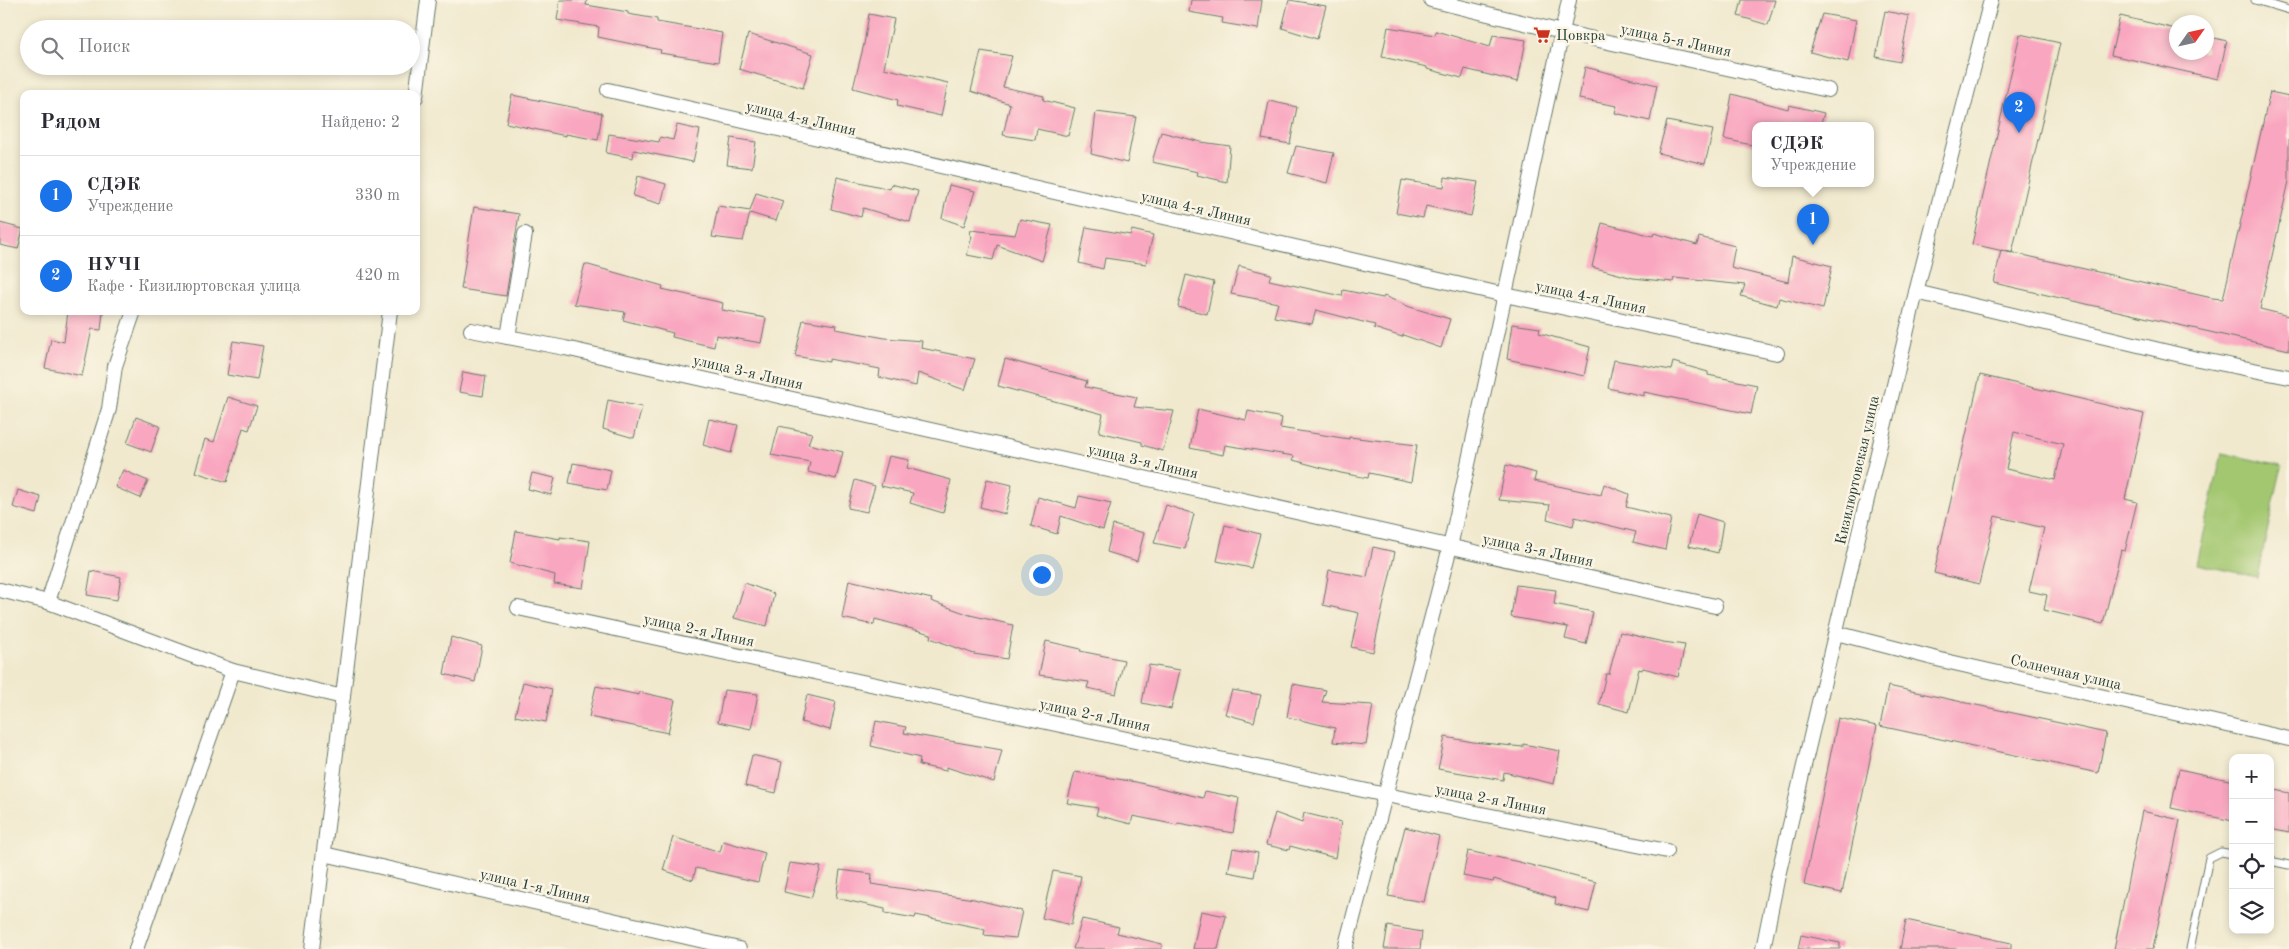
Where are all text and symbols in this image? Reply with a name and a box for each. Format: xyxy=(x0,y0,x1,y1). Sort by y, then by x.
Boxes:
north arrow xyxy=(2169,15,2214,60)
search box xyxy=(20,20,420,75)
street label: улица 5-я Линия xyxy=(1619,22,1733,61)
supermarket icon: Цовкра xyxy=(1532,25,1552,45)
place label: Цовкра xyxy=(1556,29,1606,44)
icon: search xyxy=(38,34,66,62)
text: Поиск xyxy=(78,38,130,57)
pin: 2 xyxy=(2003,92,2035,133)
street label: улица 4-я Линия xyxy=(744,99,857,139)
text: Рядом xyxy=(40,112,101,133)
text: Найдено: 2 xyxy=(321,115,400,131)
popup xyxy=(1752,122,1874,187)
text: СДЭК xyxy=(1770,135,1823,154)
text: Учреждение xyxy=(1770,158,1856,174)
text: СДЭК xyxy=(87,176,140,195)
text: 1 xyxy=(51,188,61,204)
text: 330 m xyxy=(355,188,400,204)
street label: улица 4-я Линия xyxy=(1139,189,1252,229)
text: Учреждение xyxy=(87,199,173,215)
pin: 1 xyxy=(1797,204,1829,245)
text: НУЧI xyxy=(87,256,141,275)
text: 2 xyxy=(51,268,61,284)
text: 420 m xyxy=(355,268,400,284)
text: Кафе · Кизилюртовская улица xyxy=(87,279,301,295)
street label: улица 4-я Линия xyxy=(1534,279,1648,318)
street label: улица 3-я Линия xyxy=(691,353,804,393)
street label: Кизилюртовская улица xyxy=(1834,394,1883,546)
street label: улица 3-я Линия xyxy=(1086,442,1199,482)
street label: улица 3-я Линия xyxy=(1481,532,1595,571)
your location xyxy=(1029,562,1055,588)
street label: улица 2-я Линия xyxy=(642,612,756,651)
street label: Солнечная улица xyxy=(2009,653,2123,694)
street label: улица 2-я Линия xyxy=(1038,697,1152,736)
map controls xyxy=(2229,754,2274,934)
button: + xyxy=(2229,754,2274,799)
street label: улица 2-я Линия xyxy=(1434,782,1548,819)
button: − xyxy=(2229,799,2274,844)
button: locate xyxy=(2229,844,2274,889)
street label: улица 1-я Линия xyxy=(478,867,591,907)
button: layers xyxy=(2229,889,2274,934)

